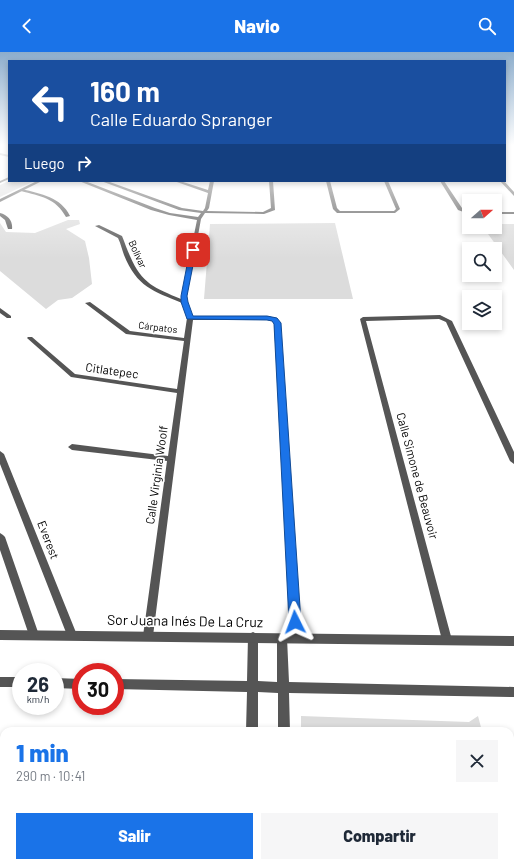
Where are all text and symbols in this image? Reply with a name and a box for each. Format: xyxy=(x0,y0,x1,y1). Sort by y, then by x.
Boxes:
icon: back xyxy=(16,15,38,37)
text: Navio xyxy=(234,15,280,37)
icon: search xyxy=(476,15,498,37)
text: 160 m xyxy=(90,74,160,108)
icon: left xyxy=(24,76,76,128)
text: Calle Eduardo Spranger xyxy=(90,108,272,130)
icon: right xyxy=(73,152,95,174)
text: Luego xyxy=(24,154,65,172)
north arrow xyxy=(462,194,502,234)
map controls xyxy=(462,194,502,330)
pin xyxy=(176,233,210,267)
street label: Bolívar xyxy=(126,238,150,270)
icon: arrive xyxy=(182,239,204,261)
button: search xyxy=(462,242,502,282)
button: layers xyxy=(462,290,502,330)
street label: Cárpatos xyxy=(138,319,178,335)
street label: Citlatepec xyxy=(85,359,140,381)
street label: Calle Simone de Beauvoir xyxy=(394,411,442,541)
street label: Calle Virginia Woolf xyxy=(142,425,170,525)
street label: Everest xyxy=(35,519,63,561)
position arrow xyxy=(274,601,316,643)
street label: Sor Juana Inés De La Cruz xyxy=(107,611,263,630)
speed limit sign: 30 xyxy=(72,663,124,715)
text: 26 xyxy=(27,672,49,696)
text: km/h xyxy=(27,693,49,705)
text: 1 min xyxy=(16,738,69,767)
button: close xyxy=(456,740,498,782)
text: 290 m · 10:41 xyxy=(16,768,85,784)
button: Salir xyxy=(16,813,253,859)
button: Compartir xyxy=(261,813,498,859)

